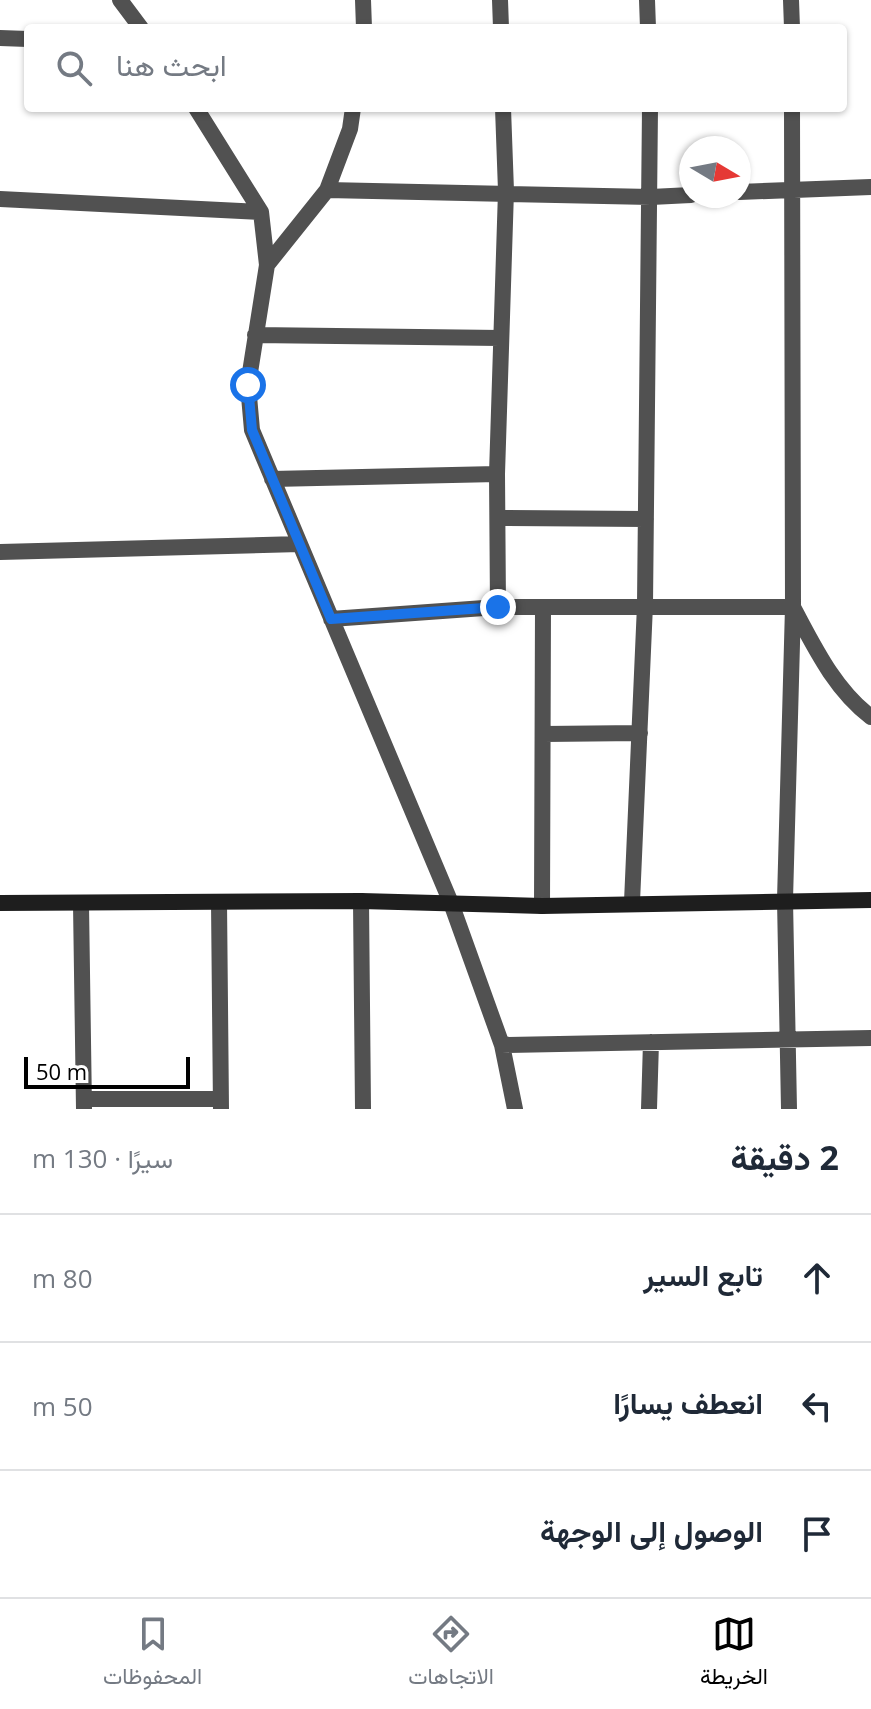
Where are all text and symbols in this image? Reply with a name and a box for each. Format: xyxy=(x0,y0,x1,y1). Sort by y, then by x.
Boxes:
search box xyxy=(24,24,847,112)
text: ابحث هنا xyxy=(116,44,227,85)
icon: search xyxy=(52,46,96,90)
north arrow xyxy=(679,136,751,208)
route start xyxy=(230,367,266,403)
route end xyxy=(480,589,516,625)
scale bar xyxy=(24,1053,190,1089)
text: 50 m xyxy=(36,1056,87,1086)
text: 2 دقيقة xyxy=(731,1134,839,1180)
text: سيرًا · 130 m xyxy=(32,1140,173,1176)
text: تابع السير xyxy=(643,1254,763,1295)
icon: ahead xyxy=(795,1256,839,1300)
text: 80 m xyxy=(32,1260,93,1296)
text: انعطف يسارًا xyxy=(613,1382,763,1423)
icon: left xyxy=(795,1384,839,1428)
text: 50 m xyxy=(32,1388,93,1424)
text: الوصول إلى الوجهة xyxy=(540,1510,763,1551)
icon: arrive xyxy=(795,1512,839,1556)
tab: المحفوظات xyxy=(103,1612,202,1696)
tab: الاتجاهات xyxy=(408,1612,494,1696)
tab: الخريطة xyxy=(700,1612,768,1696)

